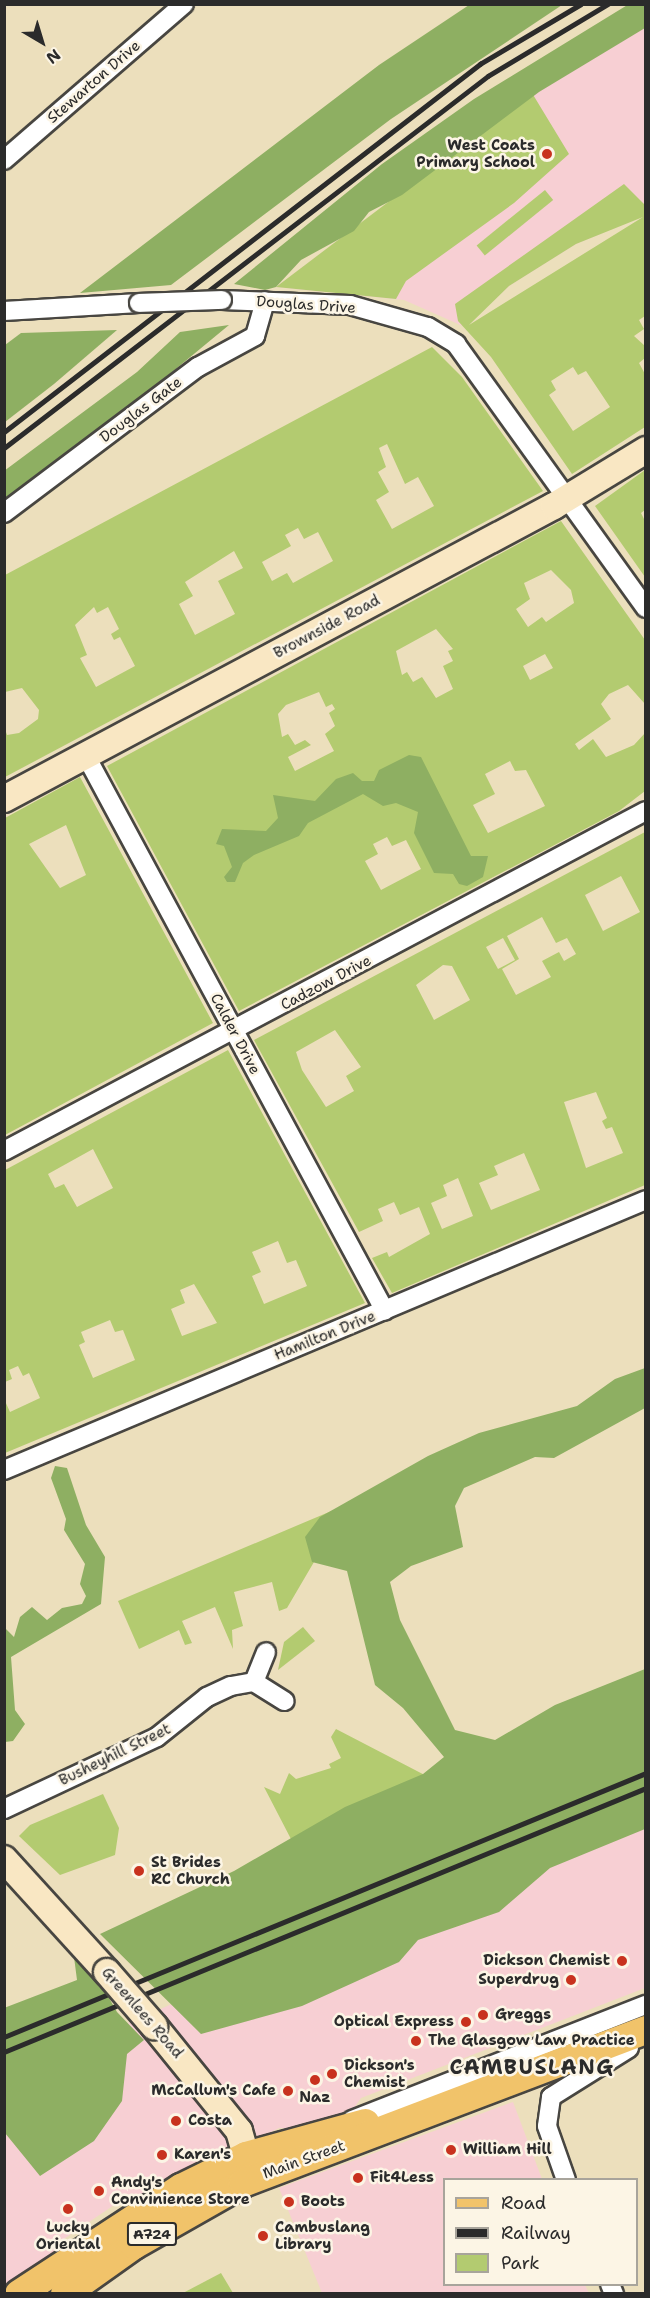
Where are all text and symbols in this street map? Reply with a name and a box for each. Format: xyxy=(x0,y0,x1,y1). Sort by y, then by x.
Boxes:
north arrow xyxy=(12,12,72,72)
street label: Stewarton Drive xyxy=(44,37,144,127)
text: N xyxy=(42,44,65,69)
place label: West Coats Primary School xyxy=(416,136,535,171)
marker: West Coats Primary School xyxy=(540,147,554,161)
street label: Douglas Drive xyxy=(256,293,356,317)
street label: Douglas Gate xyxy=(96,373,186,447)
street label: Brownside Road xyxy=(271,591,383,663)
street label: Cadzow Drive xyxy=(278,952,374,1014)
street label: Calder Drive xyxy=(206,990,264,1078)
street label: Hamilton Drive xyxy=(272,1307,378,1365)
street label: Busheyhill Street xyxy=(56,1720,174,1790)
place label: St Brides RC Church xyxy=(151,1853,230,1888)
marker: St Brides RC Church xyxy=(132,1864,146,1878)
place label: Dickson Chemist xyxy=(483,1952,610,1970)
marker: Dickson Chemist xyxy=(615,1954,629,1968)
street label: Greenlees Road xyxy=(98,1964,186,2062)
place label: Superdrug xyxy=(478,1971,559,1989)
marker: Superdrug xyxy=(564,1973,578,1987)
place label: Greggs xyxy=(495,2006,551,2024)
marker: Greggs xyxy=(476,2008,490,2022)
place label: Optical Express xyxy=(334,2013,454,2031)
marker: Optical Express xyxy=(459,2015,473,2029)
place label: The Glasgow Law Practice xyxy=(428,2032,635,2050)
marker: The Glasgow Law Practice xyxy=(409,2034,423,2048)
district label: CAMBUSLANG xyxy=(450,2054,614,2080)
place label: Dickson's Chemist xyxy=(344,2056,415,2091)
marker: Dickson's Chemist xyxy=(325,2067,339,2081)
marker: Naz xyxy=(308,2073,322,2087)
place label: McCallum's Cafe xyxy=(151,2082,276,2100)
marker: McCallum's Cafe xyxy=(281,2084,295,2098)
place label: Naz xyxy=(299,2089,331,2107)
place label: Costa xyxy=(188,2112,232,2130)
marker: Costa xyxy=(169,2114,183,2128)
street label: Main Street xyxy=(260,2137,348,2183)
place label: William Hill xyxy=(463,2141,552,2159)
marker: William Hill xyxy=(444,2143,458,2157)
place label: Karen's xyxy=(174,2146,231,2164)
marker: Karen's xyxy=(155,2148,169,2162)
place label: Fit4Less xyxy=(370,2169,434,2187)
marker: Fit4Less xyxy=(351,2171,365,2185)
place label: Andy's Convinience Store xyxy=(111,2173,250,2208)
legend xyxy=(443,2178,638,2286)
marker: Andy's Convinience Store xyxy=(92,2184,106,2198)
text: Road xyxy=(501,2191,546,2215)
place label: Boots xyxy=(301,2193,345,2211)
marker: Boots xyxy=(282,2195,296,2209)
marker: Lucky Oriental xyxy=(61,2202,75,2216)
place label: Lucky Oriental xyxy=(36,2218,100,2253)
place label: Cambuslang Library xyxy=(275,2218,370,2253)
text: Railway xyxy=(501,2221,571,2245)
road number: A724 xyxy=(126,2223,178,2245)
marker: Cambuslang Library xyxy=(256,2229,270,2243)
text: Park xyxy=(501,2251,540,2275)

